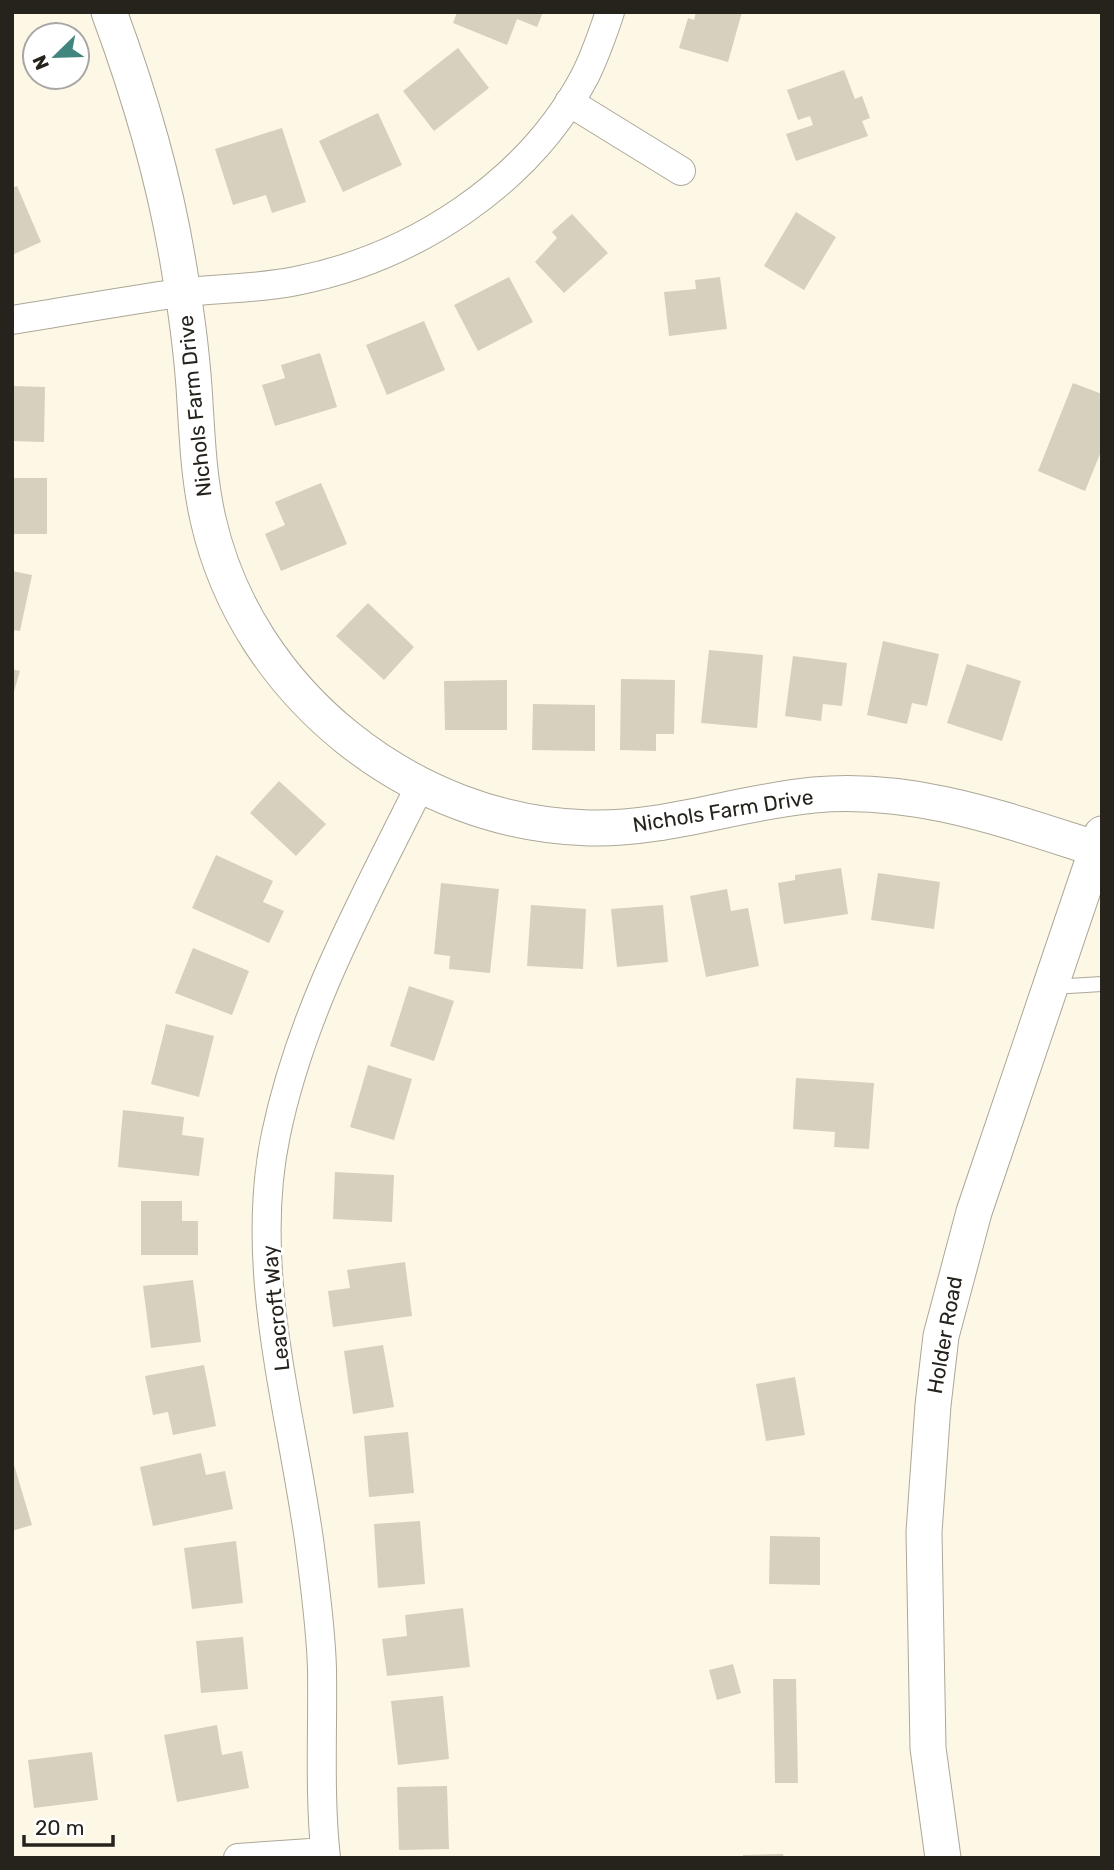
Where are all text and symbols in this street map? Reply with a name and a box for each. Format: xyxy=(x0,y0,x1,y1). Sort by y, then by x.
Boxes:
north arrow xyxy=(21,21,91,91)
text: N xyxy=(28,52,54,73)
street label: Nichols Farm Drive xyxy=(173,314,216,498)
street label: Nichols Farm Drive xyxy=(631,784,815,837)
street label: Leacroft Way xyxy=(256,1243,295,1372)
street label: Holder Road xyxy=(922,1274,967,1396)
scale bar xyxy=(24,1804,114,1848)
text: 20 m xyxy=(35,1815,84,1840)

